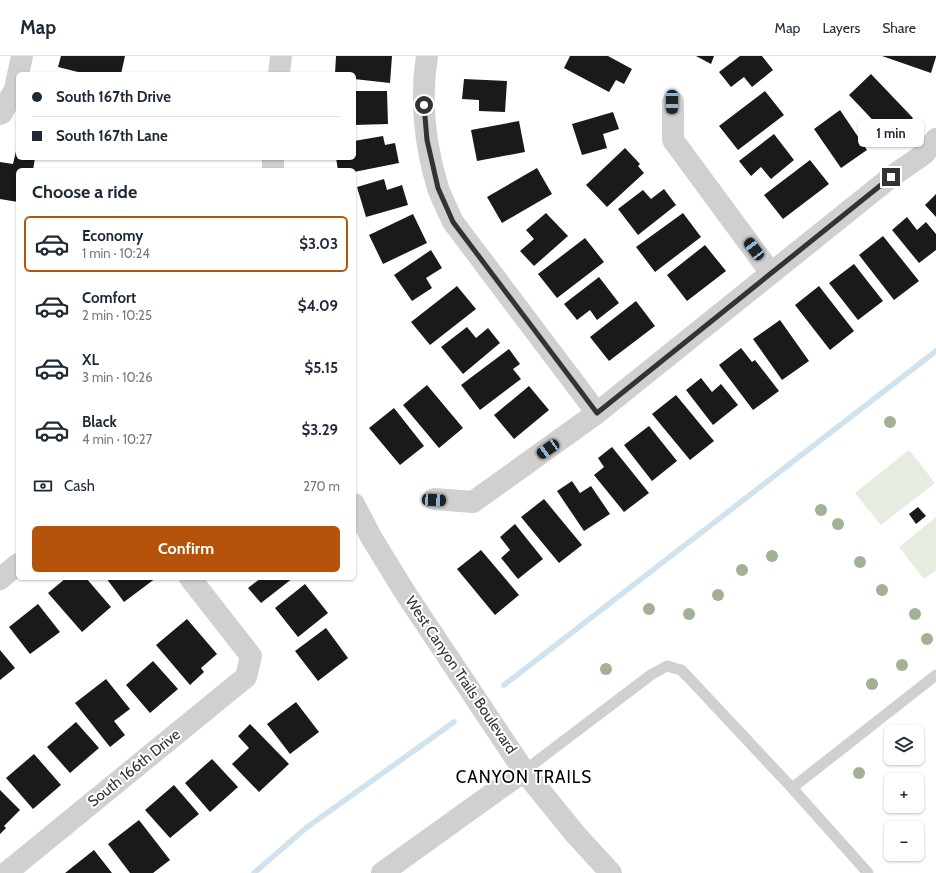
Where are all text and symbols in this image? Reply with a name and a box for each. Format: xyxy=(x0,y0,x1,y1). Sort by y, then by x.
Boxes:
text: Map xyxy=(20,16,56,39)
text: Map xyxy=(775,19,800,37)
text: Layers xyxy=(822,19,860,37)
text: Share xyxy=(882,19,916,37)
text: South 167th Drive xyxy=(56,88,171,106)
car xyxy=(666,90,678,114)
route start xyxy=(415,96,433,114)
callout: 1 min xyxy=(858,119,924,147)
text: 1 min xyxy=(876,125,906,141)
text: South 167th Lane xyxy=(56,127,168,145)
route end xyxy=(882,168,900,186)
text: Choose a ride xyxy=(32,181,137,203)
icon: car xyxy=(34,226,70,262)
text: Economy xyxy=(82,227,143,245)
text: $3.03 xyxy=(299,235,338,253)
car xyxy=(742,236,766,262)
text: 1 min · 10:24 xyxy=(82,245,150,261)
icon: car xyxy=(34,288,70,324)
text: Comfort xyxy=(82,289,136,307)
text: $4.09 xyxy=(298,297,338,315)
text: 2 min · 10:25 xyxy=(82,307,152,323)
icon: car xyxy=(34,350,70,386)
text: XL xyxy=(82,351,99,369)
text: $5.15 xyxy=(305,359,338,377)
text: 3 min · 10:26 xyxy=(82,369,153,385)
icon: car xyxy=(34,412,70,448)
text: Black xyxy=(82,413,117,431)
text: $3.29 xyxy=(302,421,338,439)
text: 4 min · 10:27 xyxy=(82,431,152,447)
car xyxy=(535,437,561,461)
icon: cash xyxy=(32,475,54,497)
text: Cash xyxy=(64,477,95,495)
text: 270 m xyxy=(303,478,340,494)
car xyxy=(422,493,446,507)
button: Confirm xyxy=(32,526,340,572)
street label: West Canyon Trails Boulevard xyxy=(401,593,521,757)
street label: South 166th Drive xyxy=(84,725,184,811)
map controls xyxy=(884,725,924,861)
button: layers xyxy=(884,725,924,765)
district label: CANYON TRAILS xyxy=(456,767,592,787)
button: + xyxy=(884,773,924,813)
button: − xyxy=(884,821,924,861)

